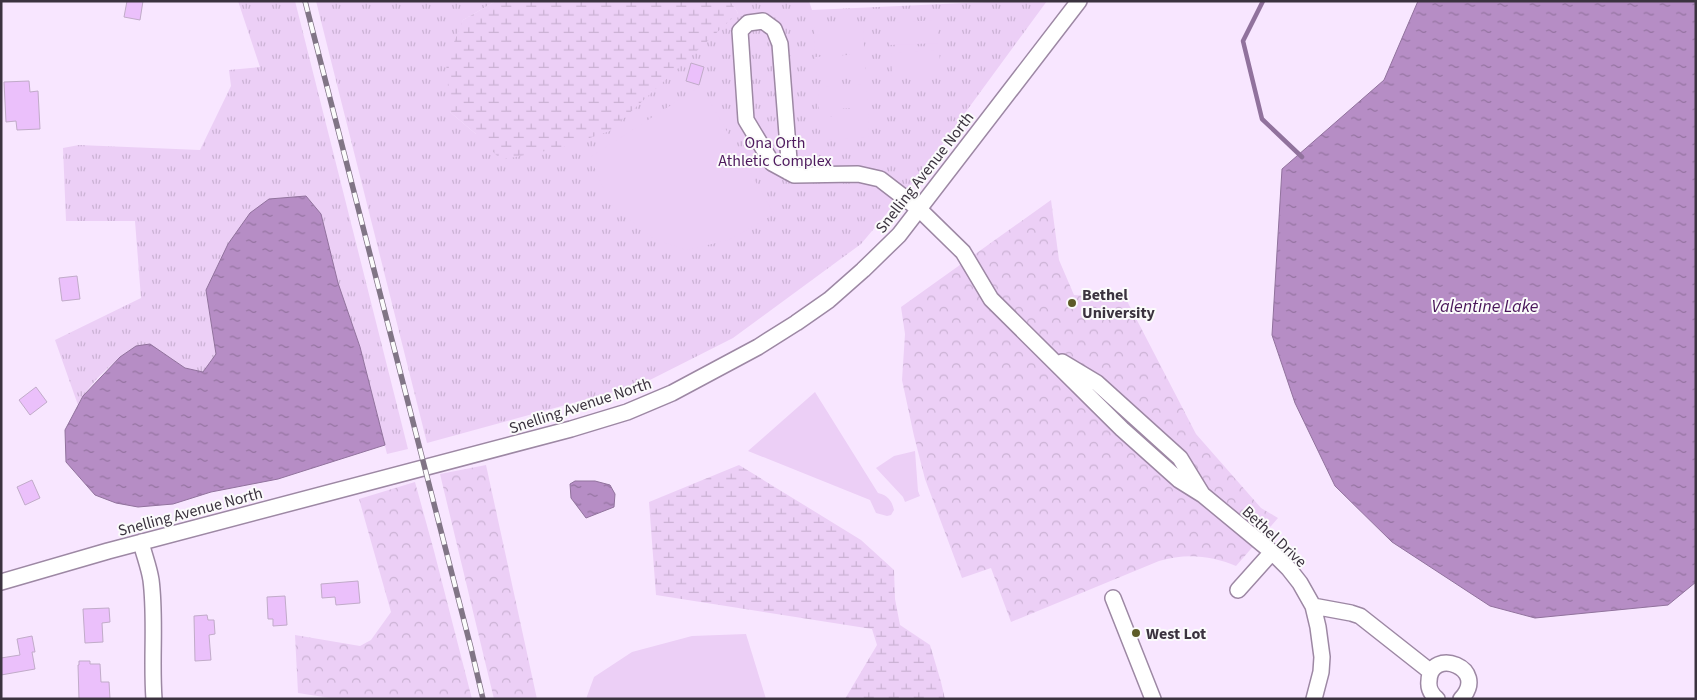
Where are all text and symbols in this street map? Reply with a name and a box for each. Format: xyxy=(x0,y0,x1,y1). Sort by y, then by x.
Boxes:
street label: Snelling Avenue North xyxy=(870,107,979,238)
park label: Ona Orth Athletic Complex xyxy=(718,132,832,172)
place label: Bethel University xyxy=(1082,284,1156,324)
water label: Valentine Lake xyxy=(1431,294,1539,319)
marker: Bethel University xyxy=(1066,297,1078,309)
street label: Snelling Avenue North xyxy=(506,373,654,439)
street label: Snelling Avenue North xyxy=(116,482,265,542)
street label: Bethel Drive xyxy=(1237,501,1312,573)
place label: West Lot xyxy=(1146,623,1206,645)
marker: West Lot xyxy=(1130,627,1142,639)

